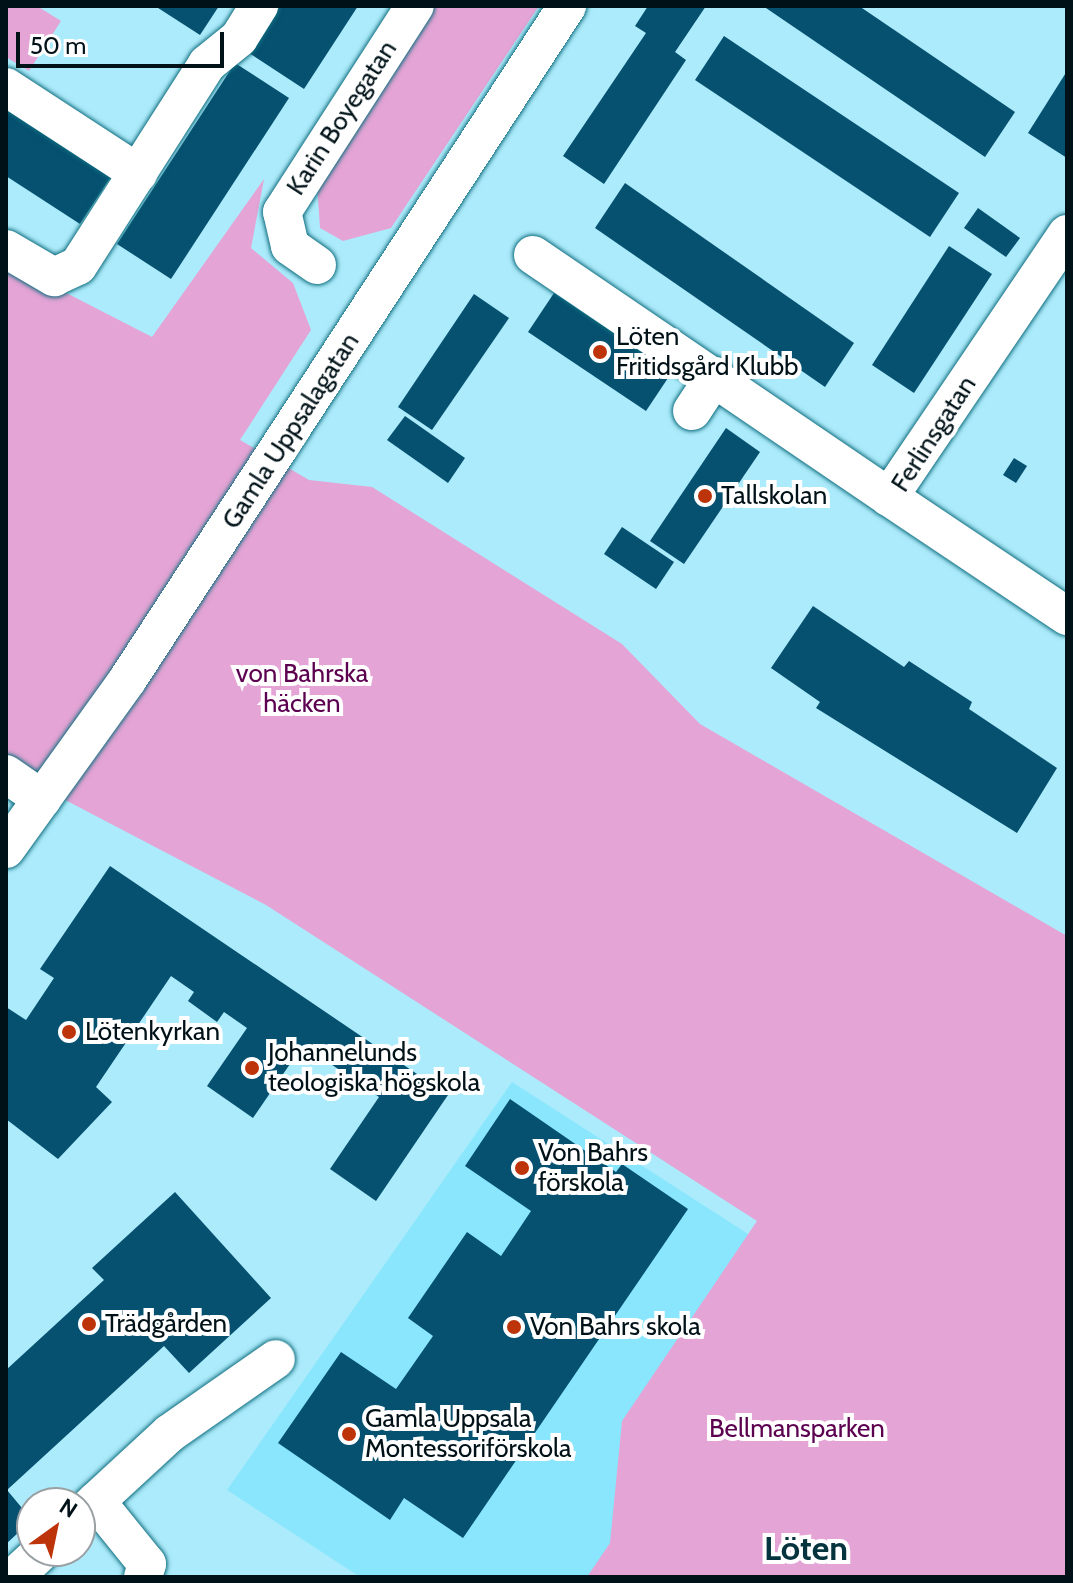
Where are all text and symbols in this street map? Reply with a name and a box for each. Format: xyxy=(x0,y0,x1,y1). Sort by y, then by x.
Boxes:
scale bar xyxy=(20,16,228,66)
text: 50 m xyxy=(30,31,86,60)
street label: Karin Boyegatan xyxy=(280,35,404,201)
place label: Löten Fritidsgård Klubb xyxy=(616,321,799,382)
street label: Gamla Uppsalagatan xyxy=(216,327,366,535)
marker: Löten Fritidsgård Klubb xyxy=(591,343,609,361)
street label: Ferlinsgatan xyxy=(885,370,983,498)
place label: Tallskolan xyxy=(721,480,827,512)
marker: Tallskolan xyxy=(696,487,714,505)
park label: von Bahrska häcken xyxy=(236,658,368,720)
place label: Lötenkyrkan xyxy=(85,1016,220,1048)
marker: Lötenkyrkan xyxy=(60,1023,78,1041)
place label: Johannelunds teologiska högskola xyxy=(268,1037,480,1098)
marker: Johannelunds teologiska högskola xyxy=(243,1059,261,1077)
place label: Von Bahrs förskola xyxy=(538,1137,648,1198)
marker: Von Bahrs förskola xyxy=(513,1159,531,1177)
place label: Trädgården xyxy=(105,1308,227,1340)
place label: Von Bahrs skola xyxy=(530,1311,701,1343)
marker: Trädgården xyxy=(80,1315,98,1333)
marker: Von Bahrs skola xyxy=(505,1318,523,1336)
place label: Gamla Uppsala Montessoriförskola xyxy=(365,1403,572,1464)
park label: Bellmansparken xyxy=(709,1413,885,1445)
marker: Gamla Uppsala Montessoriförskola xyxy=(340,1425,358,1443)
north arrow xyxy=(16,1487,96,1567)
text: N xyxy=(54,1493,82,1524)
district label: Löten xyxy=(764,1529,848,1569)

